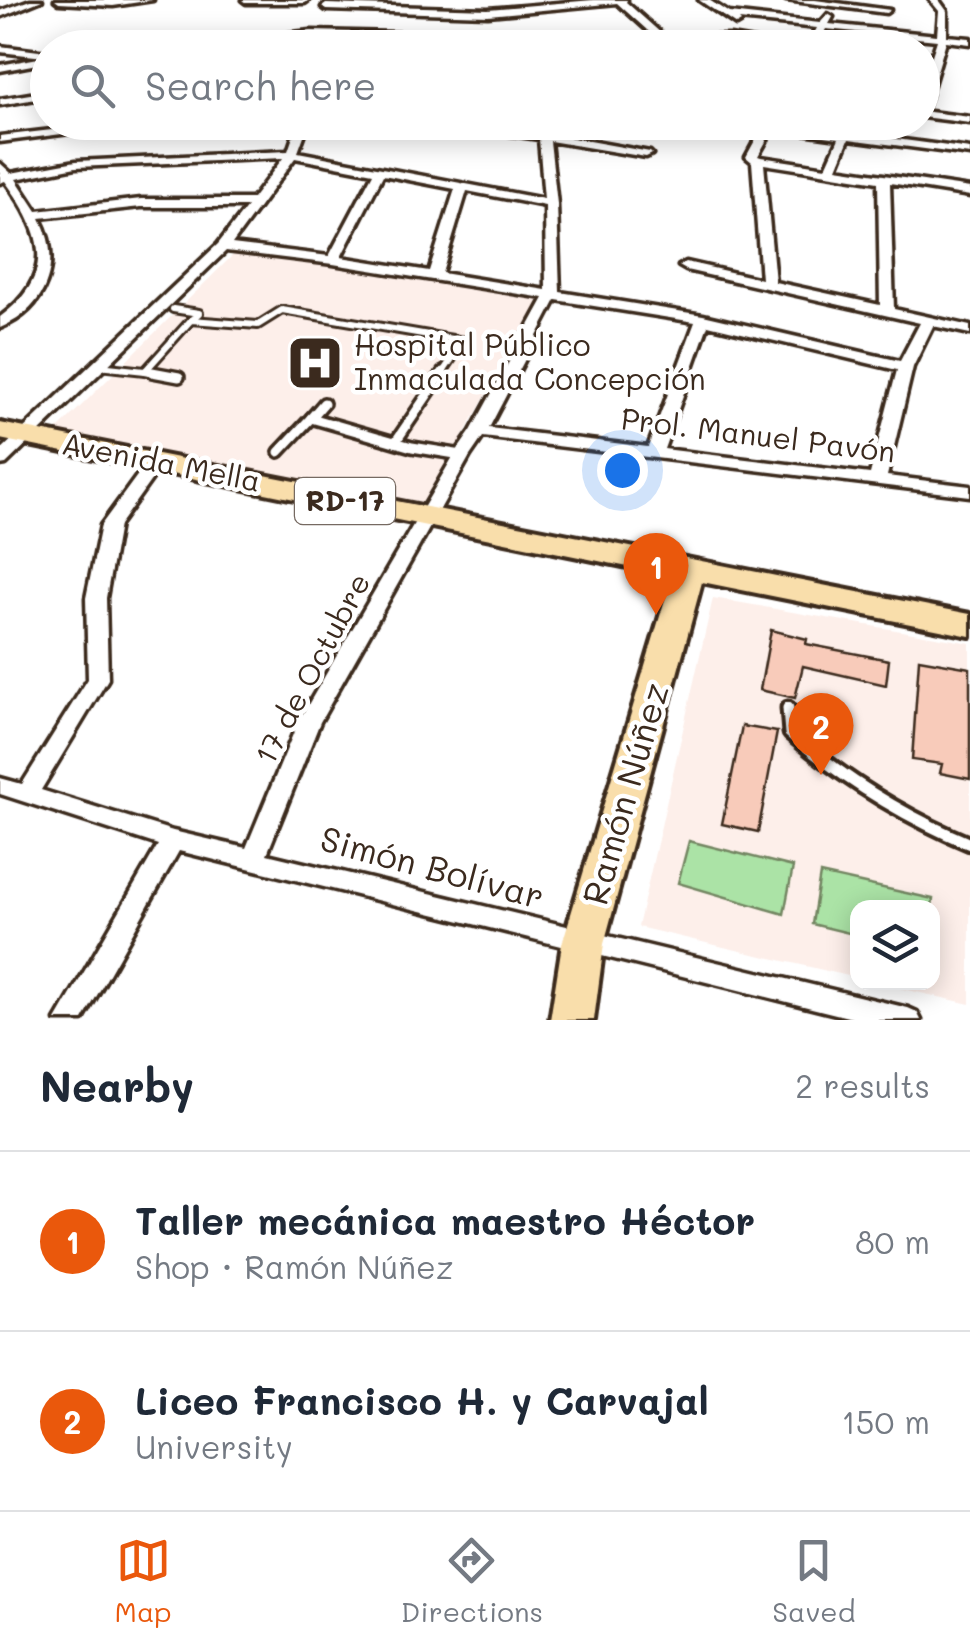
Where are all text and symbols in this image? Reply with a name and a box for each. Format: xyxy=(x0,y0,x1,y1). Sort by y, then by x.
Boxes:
search box xyxy=(30,30,940,140)
icon: search xyxy=(65,58,120,113)
text: Search here xyxy=(145,60,376,110)
place label: Hospital Público Inmaculada Concepción xyxy=(354,324,706,398)
hospital icon: Hospital Público Inmaculada Concepción xyxy=(285,333,345,393)
street label: Prol. Manuel Pavón xyxy=(619,397,898,471)
street label: Avenida Mella xyxy=(59,422,264,500)
your location xyxy=(597,445,648,496)
road number: RD-17 xyxy=(295,478,395,524)
pin: 1 xyxy=(624,532,688,615)
street label: 17 de Octubre xyxy=(244,566,378,770)
street label: Ramón Núñez xyxy=(570,677,678,910)
pin: 2 xyxy=(788,692,854,775)
street label: Simón Bolívar xyxy=(316,814,549,918)
map controls xyxy=(850,900,940,990)
button: layers xyxy=(850,900,940,990)
text: Nearby xyxy=(40,1058,194,1113)
text: 2 results xyxy=(795,1064,930,1106)
text: Taller mecánica maestro Héctor xyxy=(135,1195,755,1245)
text: 1 xyxy=(65,1220,80,1262)
text: 80 m xyxy=(855,1220,930,1262)
text: Shop · Ramón Núñez xyxy=(135,1245,454,1287)
text: Liceo Francisco H. y Carvajal xyxy=(135,1375,709,1425)
text: 2 xyxy=(64,1400,81,1442)
text: 150 m xyxy=(842,1400,930,1442)
text: University xyxy=(135,1425,293,1467)
tab: Map xyxy=(115,1533,172,1629)
tab: Directions xyxy=(401,1533,543,1629)
tab: Saved xyxy=(772,1533,855,1629)

